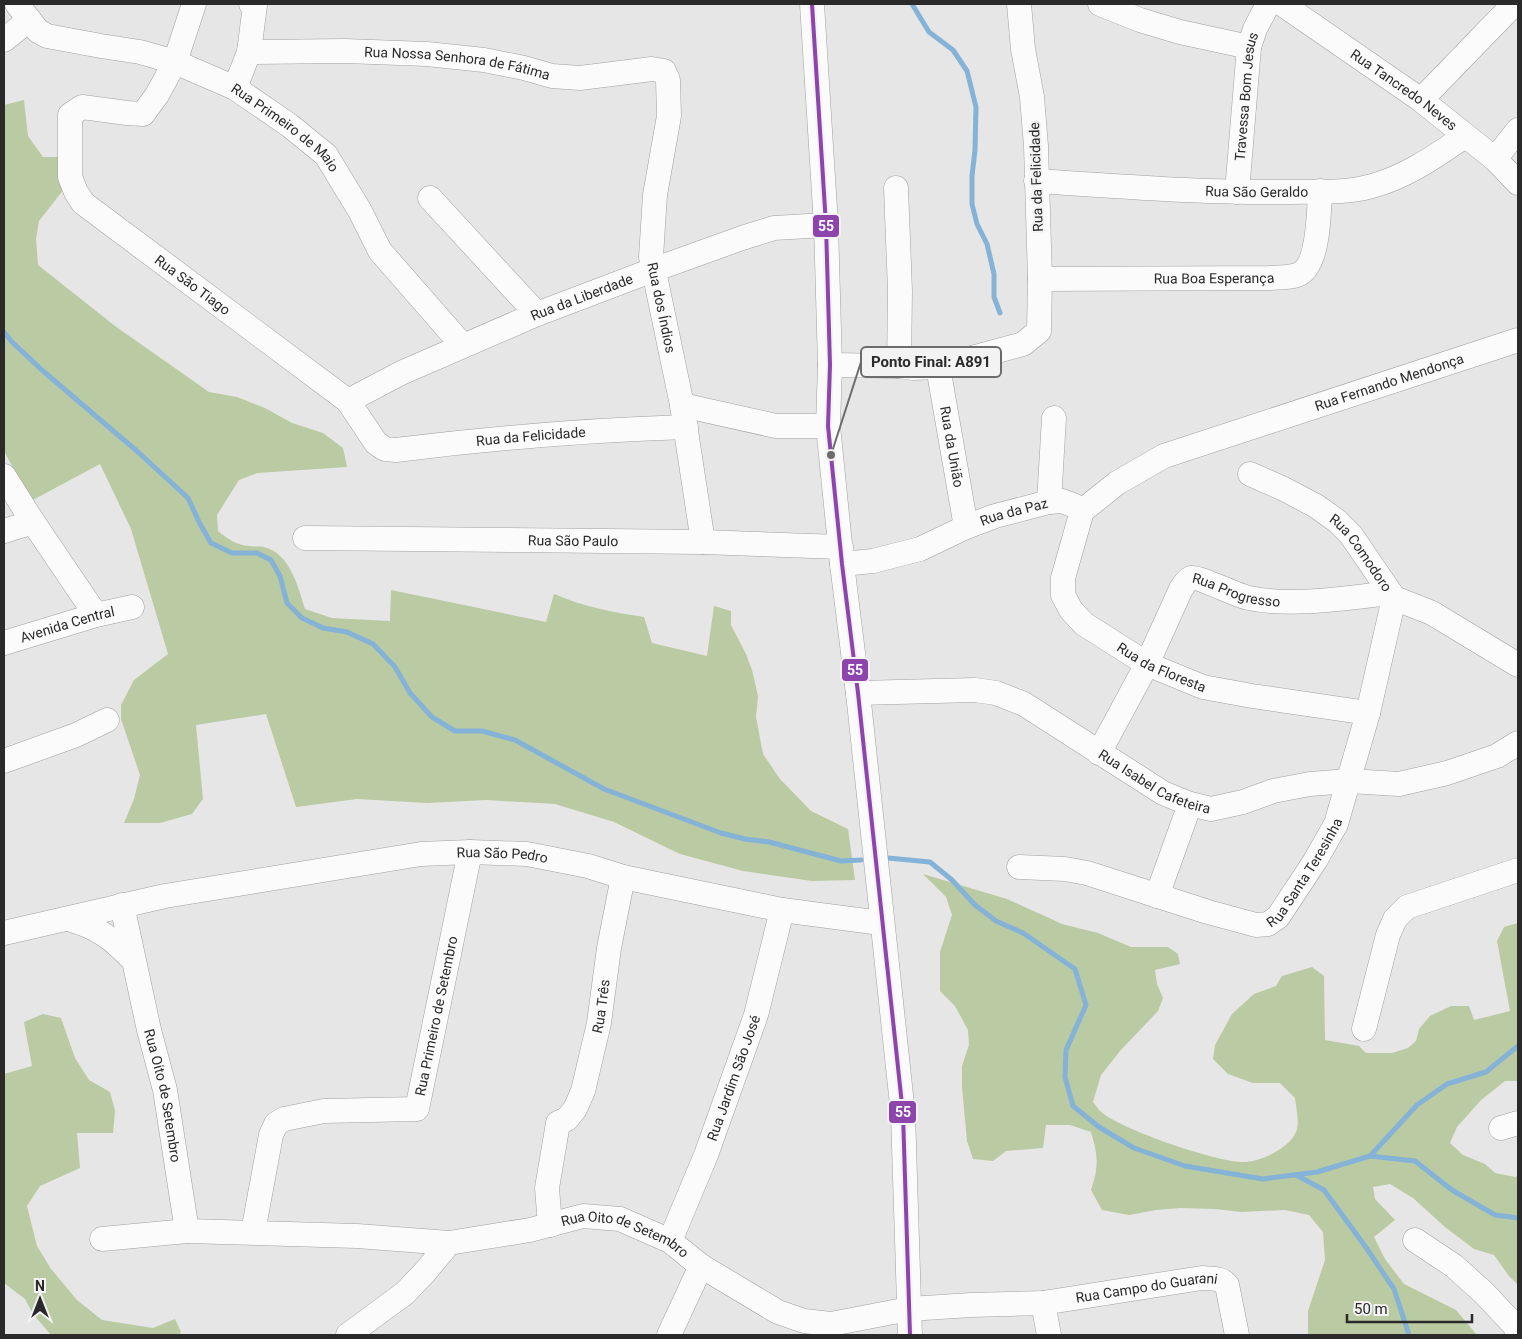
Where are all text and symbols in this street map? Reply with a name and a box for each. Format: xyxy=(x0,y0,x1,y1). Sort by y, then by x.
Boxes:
street label: Travessa Bom Jesus xyxy=(1232,30,1261,161)
street label: Rua Nossa Senhora de Fátima xyxy=(364,44,552,83)
street label: Rua Tancredo Neves xyxy=(1348,46,1460,134)
street label: Rua Primeiro de Maio xyxy=(228,80,342,175)
street label: Rua da Felicidade xyxy=(1026,122,1046,232)
street label: Rua São Geraldo xyxy=(1205,183,1308,200)
line badge: 55 xyxy=(812,214,840,238)
text: 55 xyxy=(818,218,834,234)
street label: Rua São Tiago xyxy=(152,252,233,318)
street label: Rua dos Índios xyxy=(644,261,679,354)
street label: Rua da Liberdade xyxy=(528,270,635,324)
street label: Rua Boa Esperança xyxy=(1154,270,1275,287)
callout: Ponto Final: A891 xyxy=(861,347,1001,377)
street label: Rua Fernando Mendonça xyxy=(1313,350,1466,414)
text: Ponto Final: A891 xyxy=(871,353,991,371)
street label: Rua da União xyxy=(937,405,967,489)
street label: Rua da Felicidade xyxy=(475,424,586,449)
street label: Rua da Paz xyxy=(978,495,1050,529)
street label: Rua Comodoro xyxy=(1327,510,1395,595)
street label: Rua São Paulo xyxy=(528,532,618,549)
street label: Rua Progresso xyxy=(1191,570,1281,610)
street label: Avenida Central xyxy=(18,603,116,646)
street label: Rua da Floresta xyxy=(1114,639,1208,695)
line badge: 55 xyxy=(841,658,869,682)
text: 55 xyxy=(847,662,863,678)
street label: Rua Isabel Cafeteira xyxy=(1096,746,1212,817)
street label: Rua Santa Teresinha xyxy=(1263,816,1345,931)
street label: Rua São Pedro xyxy=(456,844,549,866)
street label: Rua Primeiro de Setembro xyxy=(412,934,460,1097)
street label: Rua Três xyxy=(589,978,613,1035)
street label: Rua Jardim São José xyxy=(704,1013,763,1143)
street label: Rua Oito de Setembro xyxy=(141,1027,184,1163)
line badge: 55 xyxy=(888,1100,917,1124)
text: 55 xyxy=(895,1104,911,1120)
street label: Rua Oito de Setembro xyxy=(559,1208,692,1261)
street label: Rua Campo do Guarani xyxy=(1075,1270,1219,1306)
north arrow xyxy=(15,1274,65,1324)
text: N xyxy=(35,1278,45,1294)
scale bar xyxy=(1347,1292,1472,1324)
text: 50 m xyxy=(1354,1300,1388,1318)

